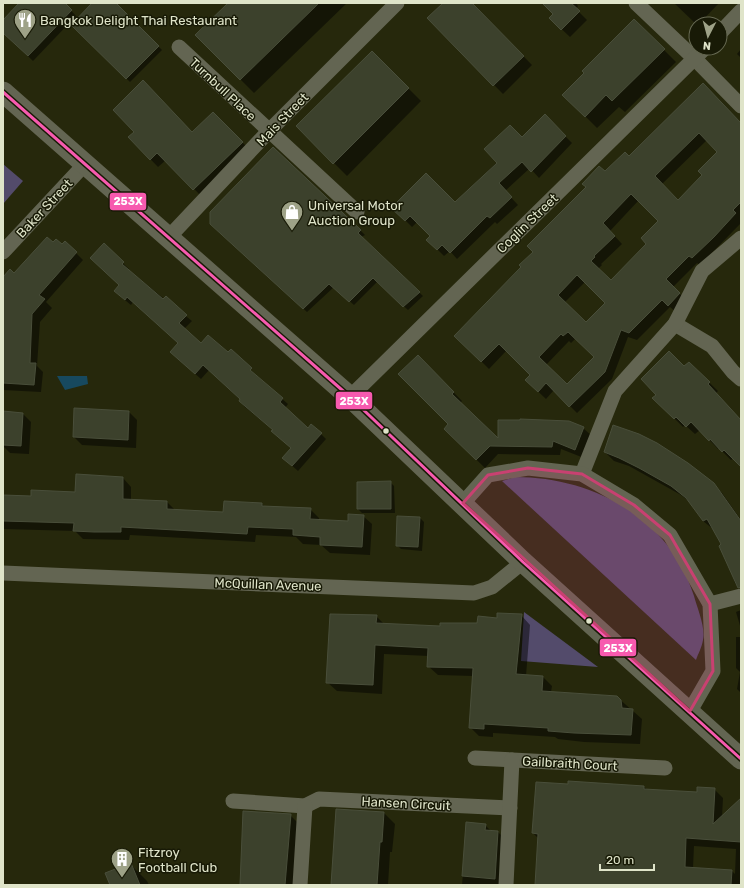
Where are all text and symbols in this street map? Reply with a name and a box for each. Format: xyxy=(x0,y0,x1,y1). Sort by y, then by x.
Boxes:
restaurant icon: Bangkok Delight Thai Restaurant xyxy=(12,7,38,40)
place label: Bangkok Delight Thai Restaurant xyxy=(40,13,237,29)
north arrow xyxy=(688,16,728,56)
text: N xyxy=(702,39,712,52)
street label: Turnbull Place xyxy=(186,55,259,124)
street label: Mais Street xyxy=(253,90,311,149)
street label: Baker Street xyxy=(13,176,75,241)
street label: Coglin Street xyxy=(494,191,562,257)
line badge: 253X xyxy=(109,192,147,211)
text: 253X xyxy=(113,195,143,208)
place label: Universal Motor Auction Group xyxy=(308,198,403,228)
shop icon: Universal Motor Auction Group xyxy=(279,199,305,232)
line badge: 253X xyxy=(335,391,373,410)
text: 253X xyxy=(339,395,369,408)
unlabelled marker xyxy=(381,426,391,436)
street label: McQuillan Avenue xyxy=(214,575,322,594)
unlabelled marker xyxy=(584,616,594,626)
line badge: 253X xyxy=(599,638,637,657)
text: 253X xyxy=(603,642,633,655)
street label: Gailbraith Court xyxy=(522,754,618,773)
street label: Hansen Circuit xyxy=(361,794,451,813)
place label: Fitzroy Football Club xyxy=(138,845,217,875)
building icon: Fitzroy Football Club xyxy=(109,846,135,879)
scale bar xyxy=(600,846,654,872)
text: 20 m xyxy=(606,853,634,867)

